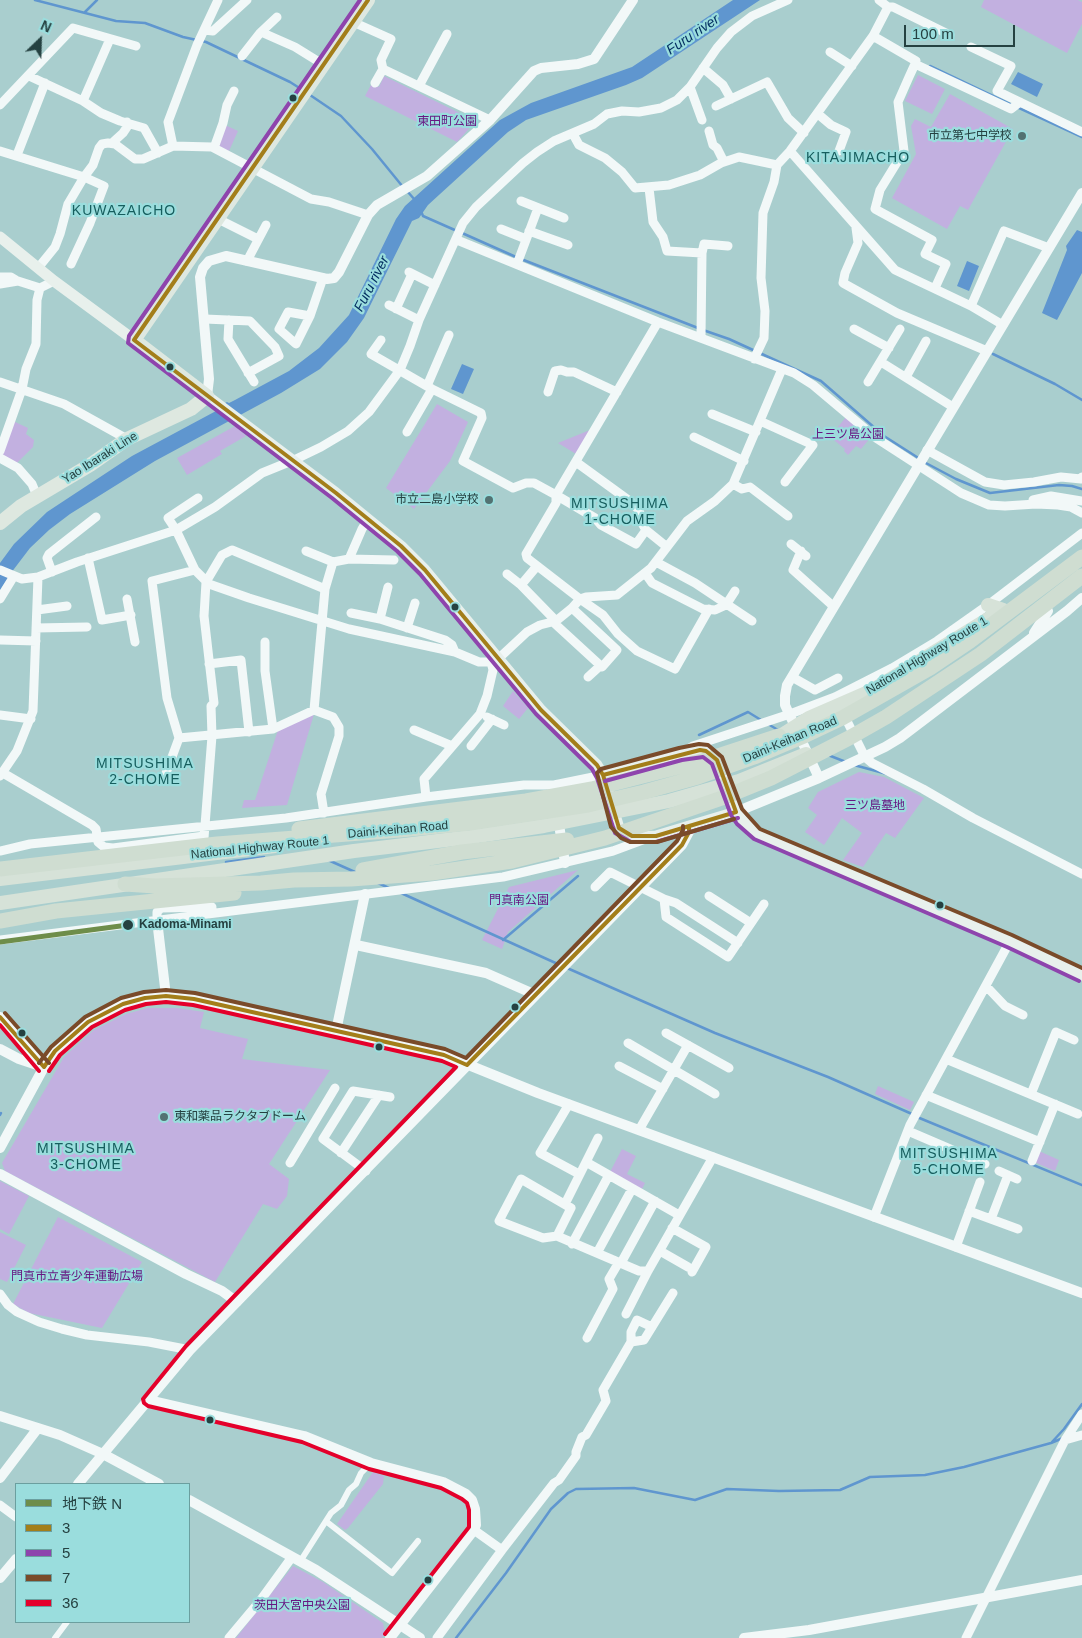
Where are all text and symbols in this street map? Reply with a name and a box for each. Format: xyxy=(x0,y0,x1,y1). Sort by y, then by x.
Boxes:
water label: Furu river xyxy=(663,11,723,59)
north arrow xyxy=(15,15,65,65)
scale bar xyxy=(907,15,1018,47)
text: N xyxy=(38,17,54,36)
text: 100 m xyxy=(912,25,954,42)
unlabelled marker xyxy=(288,93,298,103)
park label: 東田町公園 xyxy=(417,115,477,129)
place label: 市立第七中学校 xyxy=(928,129,1012,143)
marker: 市立第七中学校 xyxy=(1016,130,1028,142)
district label: KITAJIMACHO xyxy=(805,150,911,166)
district label: KUWAZAICHO xyxy=(71,203,177,219)
water label: Furu river xyxy=(351,254,393,314)
unlabelled marker xyxy=(165,362,175,372)
park label: 上三ツ島公園 xyxy=(812,428,884,442)
street label: Yao Ibaraki Line xyxy=(60,429,140,487)
place label: 市立二島小学校 xyxy=(395,493,479,507)
marker: 市立二島小学校 xyxy=(483,494,495,506)
district label: MITSUSHIMA 1-CHOME xyxy=(570,496,670,528)
unlabelled marker xyxy=(450,602,460,612)
street label: National Highway Route 1 xyxy=(864,614,990,698)
street label: Daini-Keihan Road xyxy=(741,714,839,766)
district label: MITSUSHIMA 2-CHOME xyxy=(95,756,195,789)
park label: 三ツ島墓地 xyxy=(845,799,905,813)
street label: Daini-Keihan Road xyxy=(347,818,449,842)
street label: National Highway Route 1 xyxy=(190,834,330,862)
park label: 門真南公園 xyxy=(489,894,549,908)
unlabelled marker xyxy=(935,900,945,910)
marker: Kadoma-Minami xyxy=(121,918,135,932)
place label: Kadoma-Minami xyxy=(139,918,232,932)
unlabelled marker xyxy=(510,1002,520,1012)
unlabelled marker xyxy=(17,1028,27,1038)
unlabelled marker xyxy=(374,1042,384,1052)
place label: 東和薬品ラクタブドーム xyxy=(174,1110,306,1124)
marker: 東和薬品ラクタブドーム xyxy=(158,1111,170,1123)
district label: MITSUSHIMA 3-CHOME xyxy=(36,1141,136,1174)
district label: MITSUSHIMA 5-CHOME xyxy=(899,1146,999,1178)
park label: 門真市立青少年運動広場 xyxy=(11,1270,143,1284)
unlabelled marker xyxy=(205,1415,215,1425)
legend xyxy=(15,1483,190,1623)
text: 地下鉄 N xyxy=(62,1495,122,1512)
text: 3 xyxy=(62,1519,70,1536)
text: 5 xyxy=(62,1544,70,1561)
text: 7 xyxy=(62,1569,70,1586)
unlabelled marker xyxy=(423,1575,433,1585)
text: 36 xyxy=(62,1594,79,1611)
park label: 茨田大宮中央公園 xyxy=(254,1599,350,1613)

